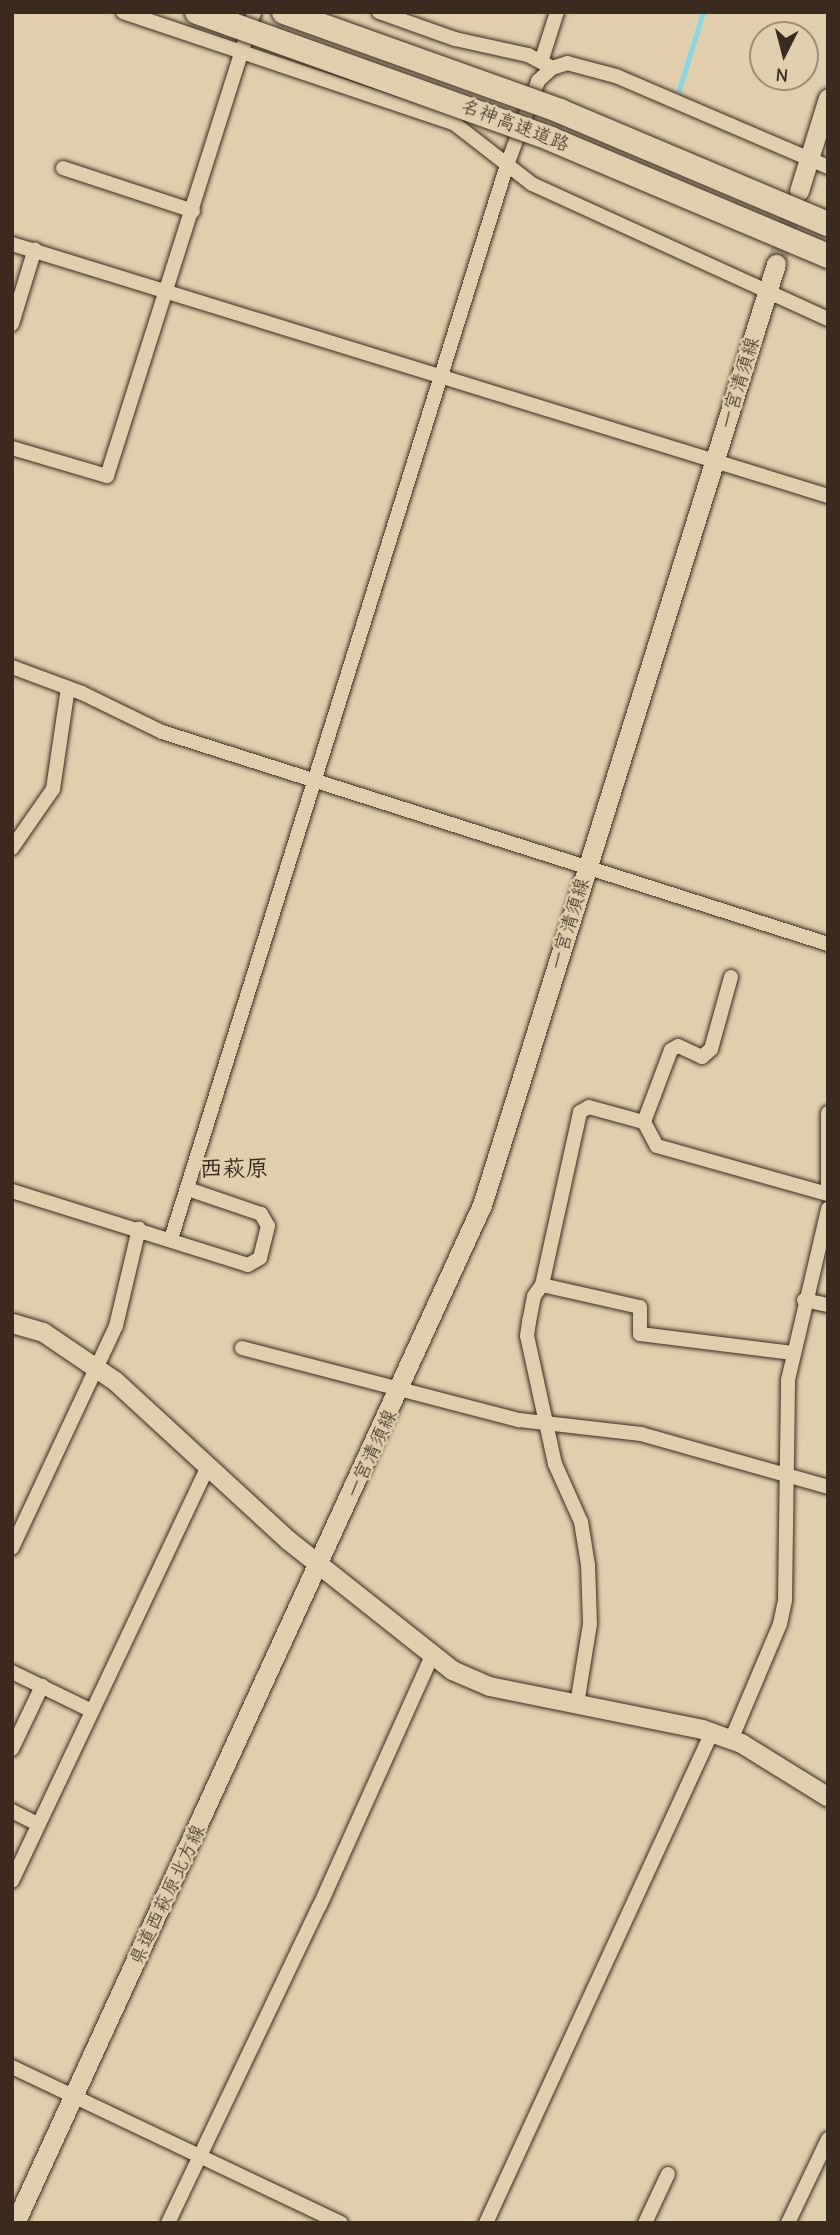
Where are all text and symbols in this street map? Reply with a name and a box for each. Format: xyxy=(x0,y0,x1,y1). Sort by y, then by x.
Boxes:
north arrow xyxy=(749,21,819,91)
text: N xyxy=(775,63,789,86)
street label: 名神高速道路 xyxy=(458,95,572,157)
street label: 一宮清須線 xyxy=(715,334,765,432)
street label: 一宮清須線 xyxy=(545,875,595,973)
district label: 西萩原 xyxy=(200,1155,268,1183)
street label: 一宮清須線 xyxy=(342,1406,402,1502)
street label: 県道西萩原北方線 xyxy=(126,1821,210,1969)

